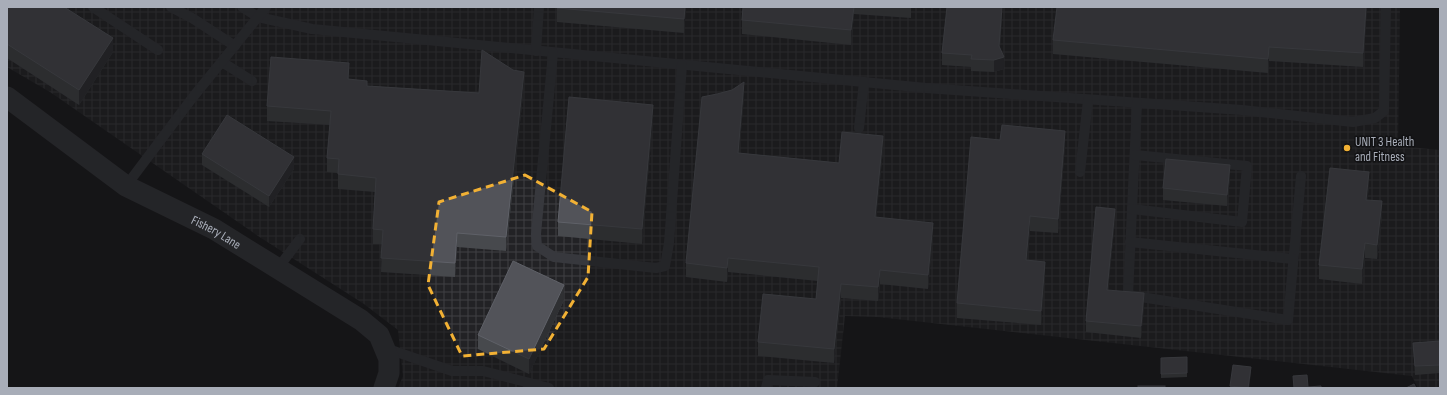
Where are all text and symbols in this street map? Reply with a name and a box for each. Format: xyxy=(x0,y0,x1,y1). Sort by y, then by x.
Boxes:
place label: UNIT 3 Health and Fitness xyxy=(1355,134,1414,165)
marker: UNIT 3 Health and Fitness xyxy=(1342,143,1352,153)
street label: Fishery Lane xyxy=(189,212,244,253)

